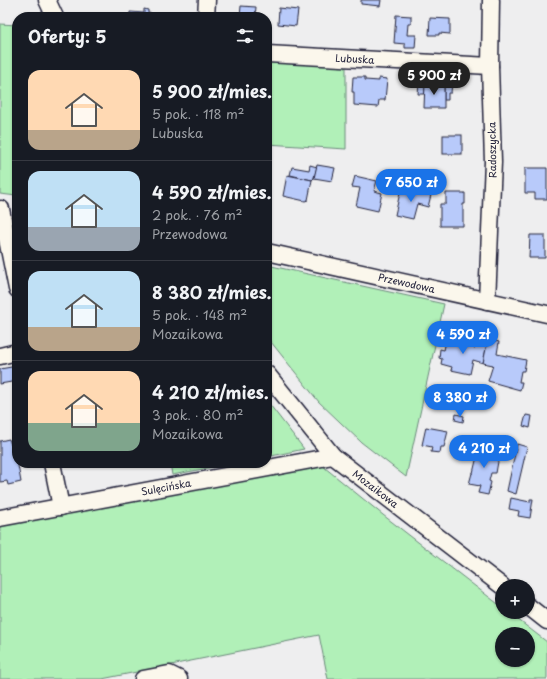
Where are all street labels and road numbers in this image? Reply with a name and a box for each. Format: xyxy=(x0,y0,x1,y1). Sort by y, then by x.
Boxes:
street label: Lubuska xyxy=(335,50,376,67)
street label: Radoszycka xyxy=(483,121,500,178)
street label: Przewodowa xyxy=(377,269,437,296)
street label: Mozaikowa xyxy=(350,466,403,511)
street label: Sulęcińska xyxy=(140,474,193,499)

